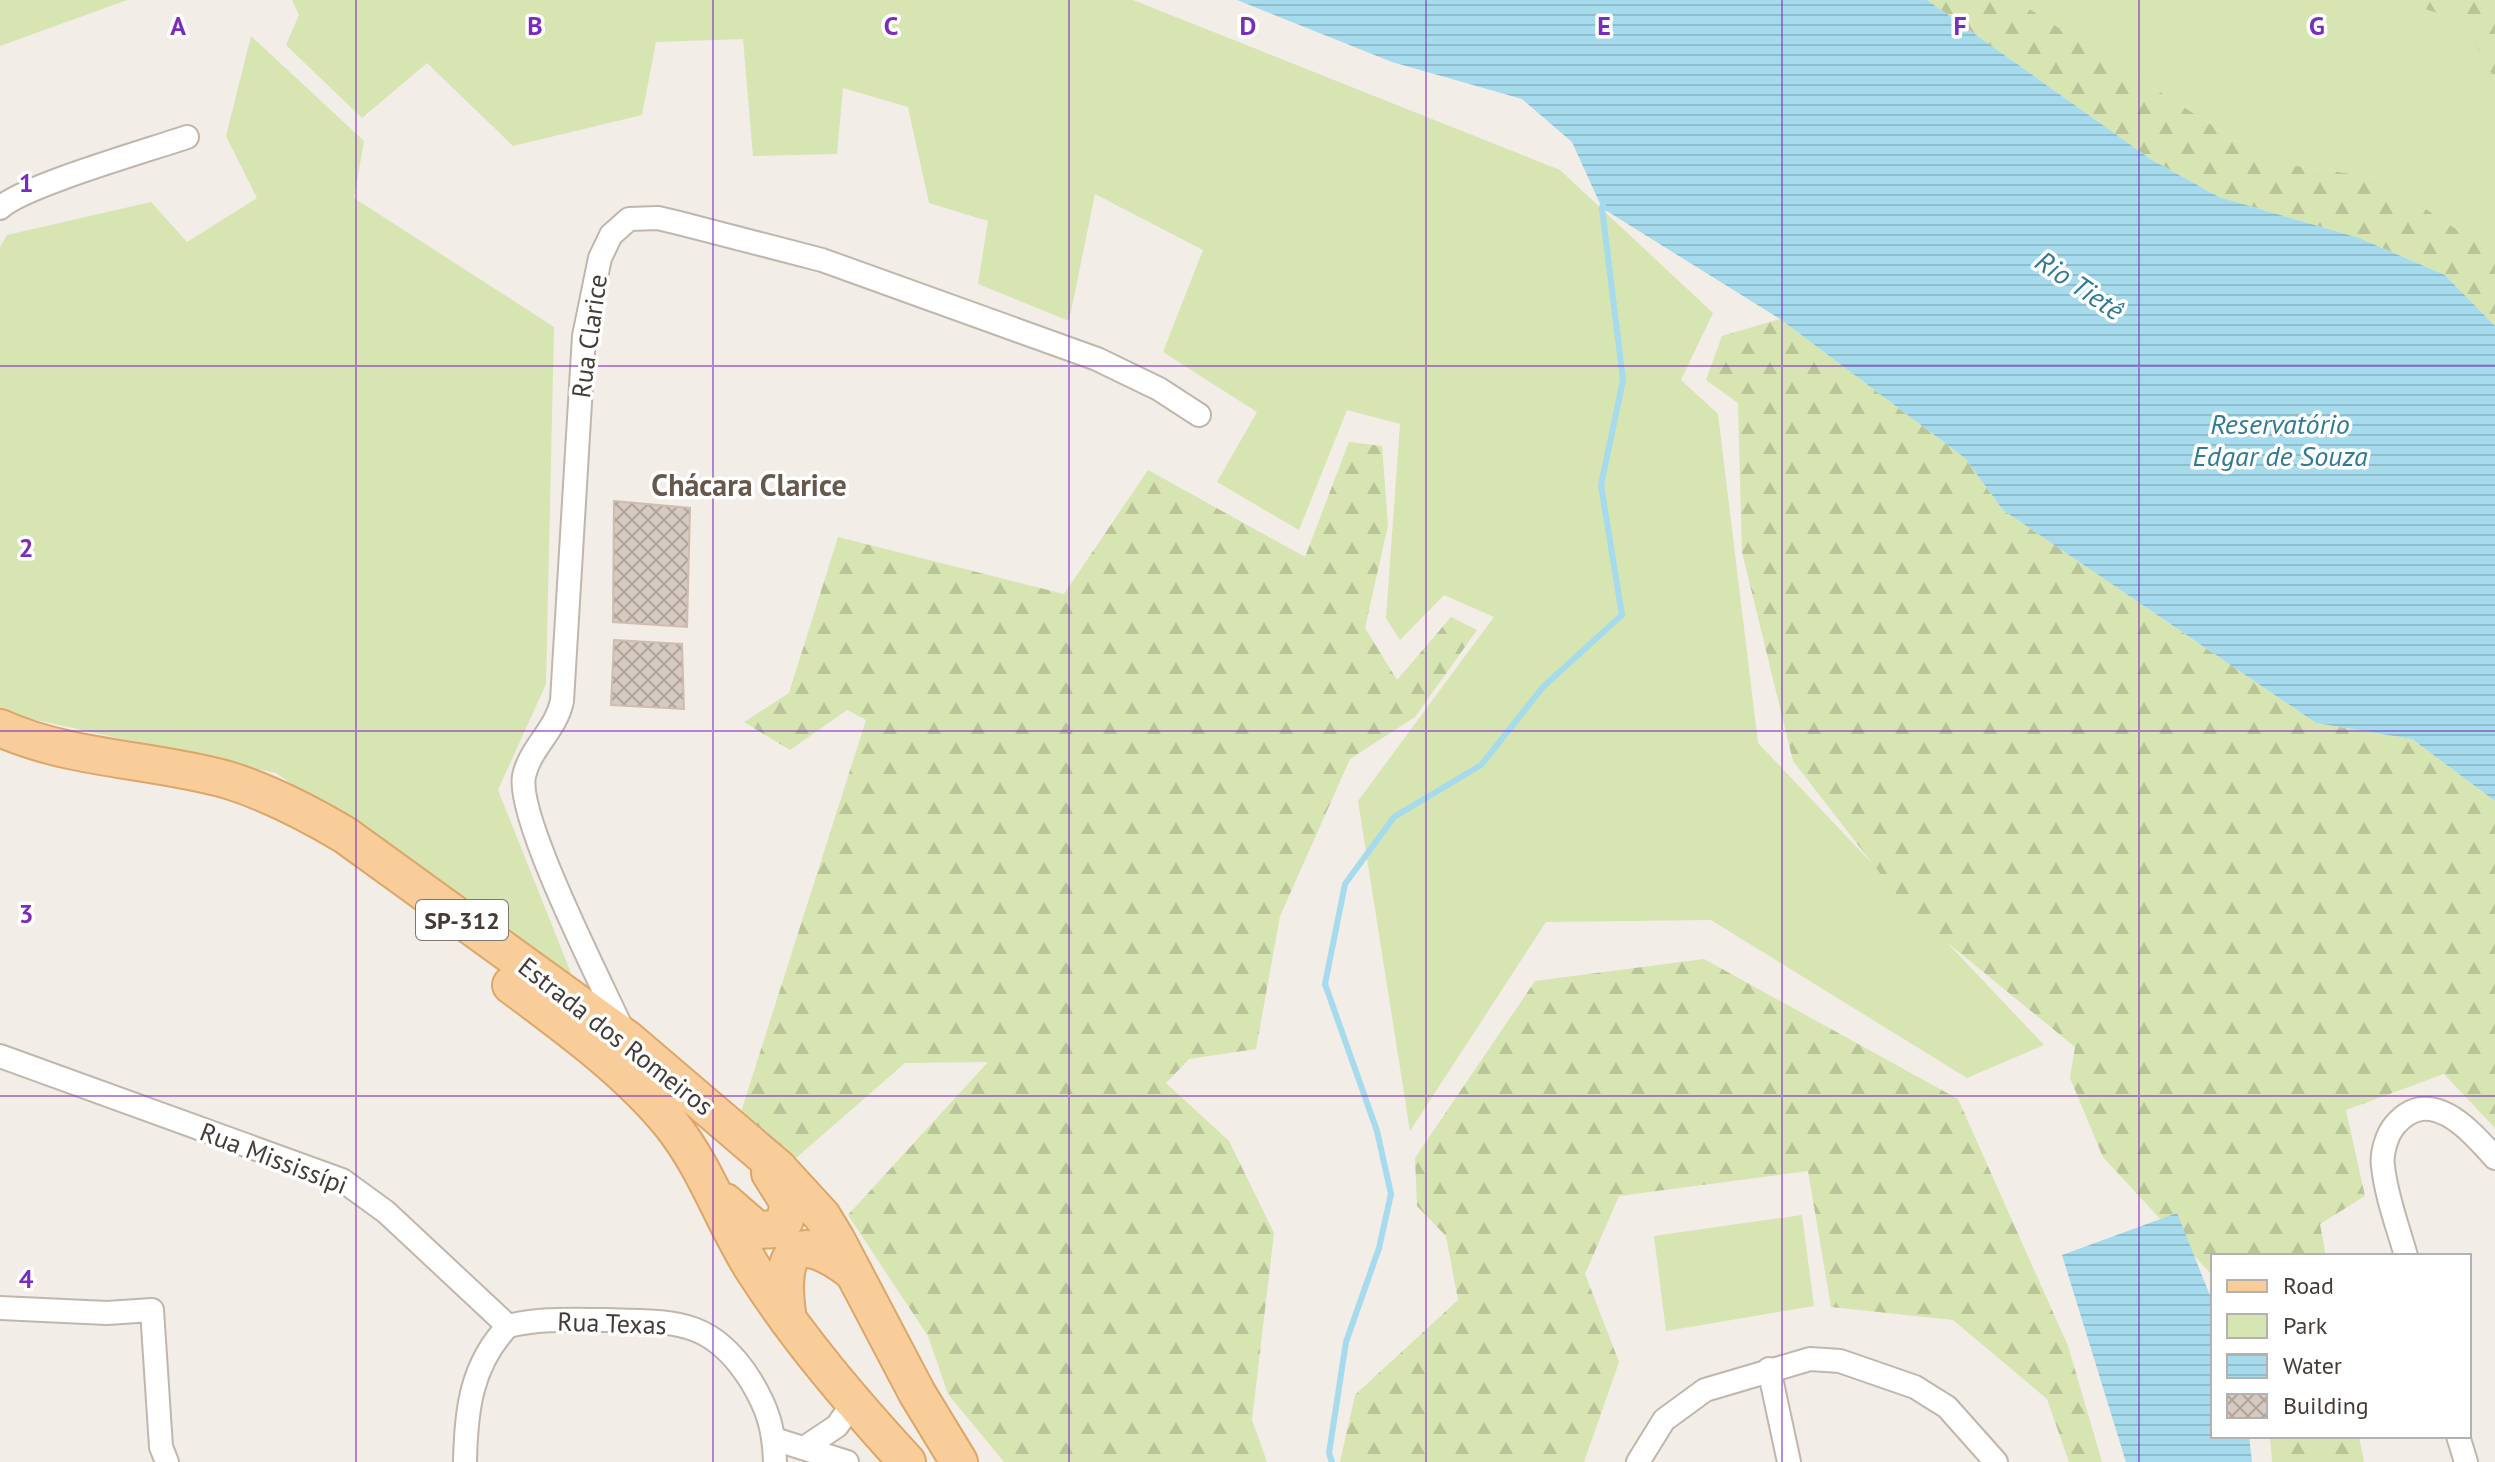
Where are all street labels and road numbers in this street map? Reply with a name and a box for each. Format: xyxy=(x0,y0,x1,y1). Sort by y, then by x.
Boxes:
street label: Rua Clarice xyxy=(564,272,614,400)
road number: SP-312 xyxy=(416,900,508,940)
street label: Estrada dos Romeiros xyxy=(512,950,720,1122)
street label: Rua Mississípi xyxy=(196,1115,352,1201)
street label: Rua Texas xyxy=(557,1305,667,1341)

